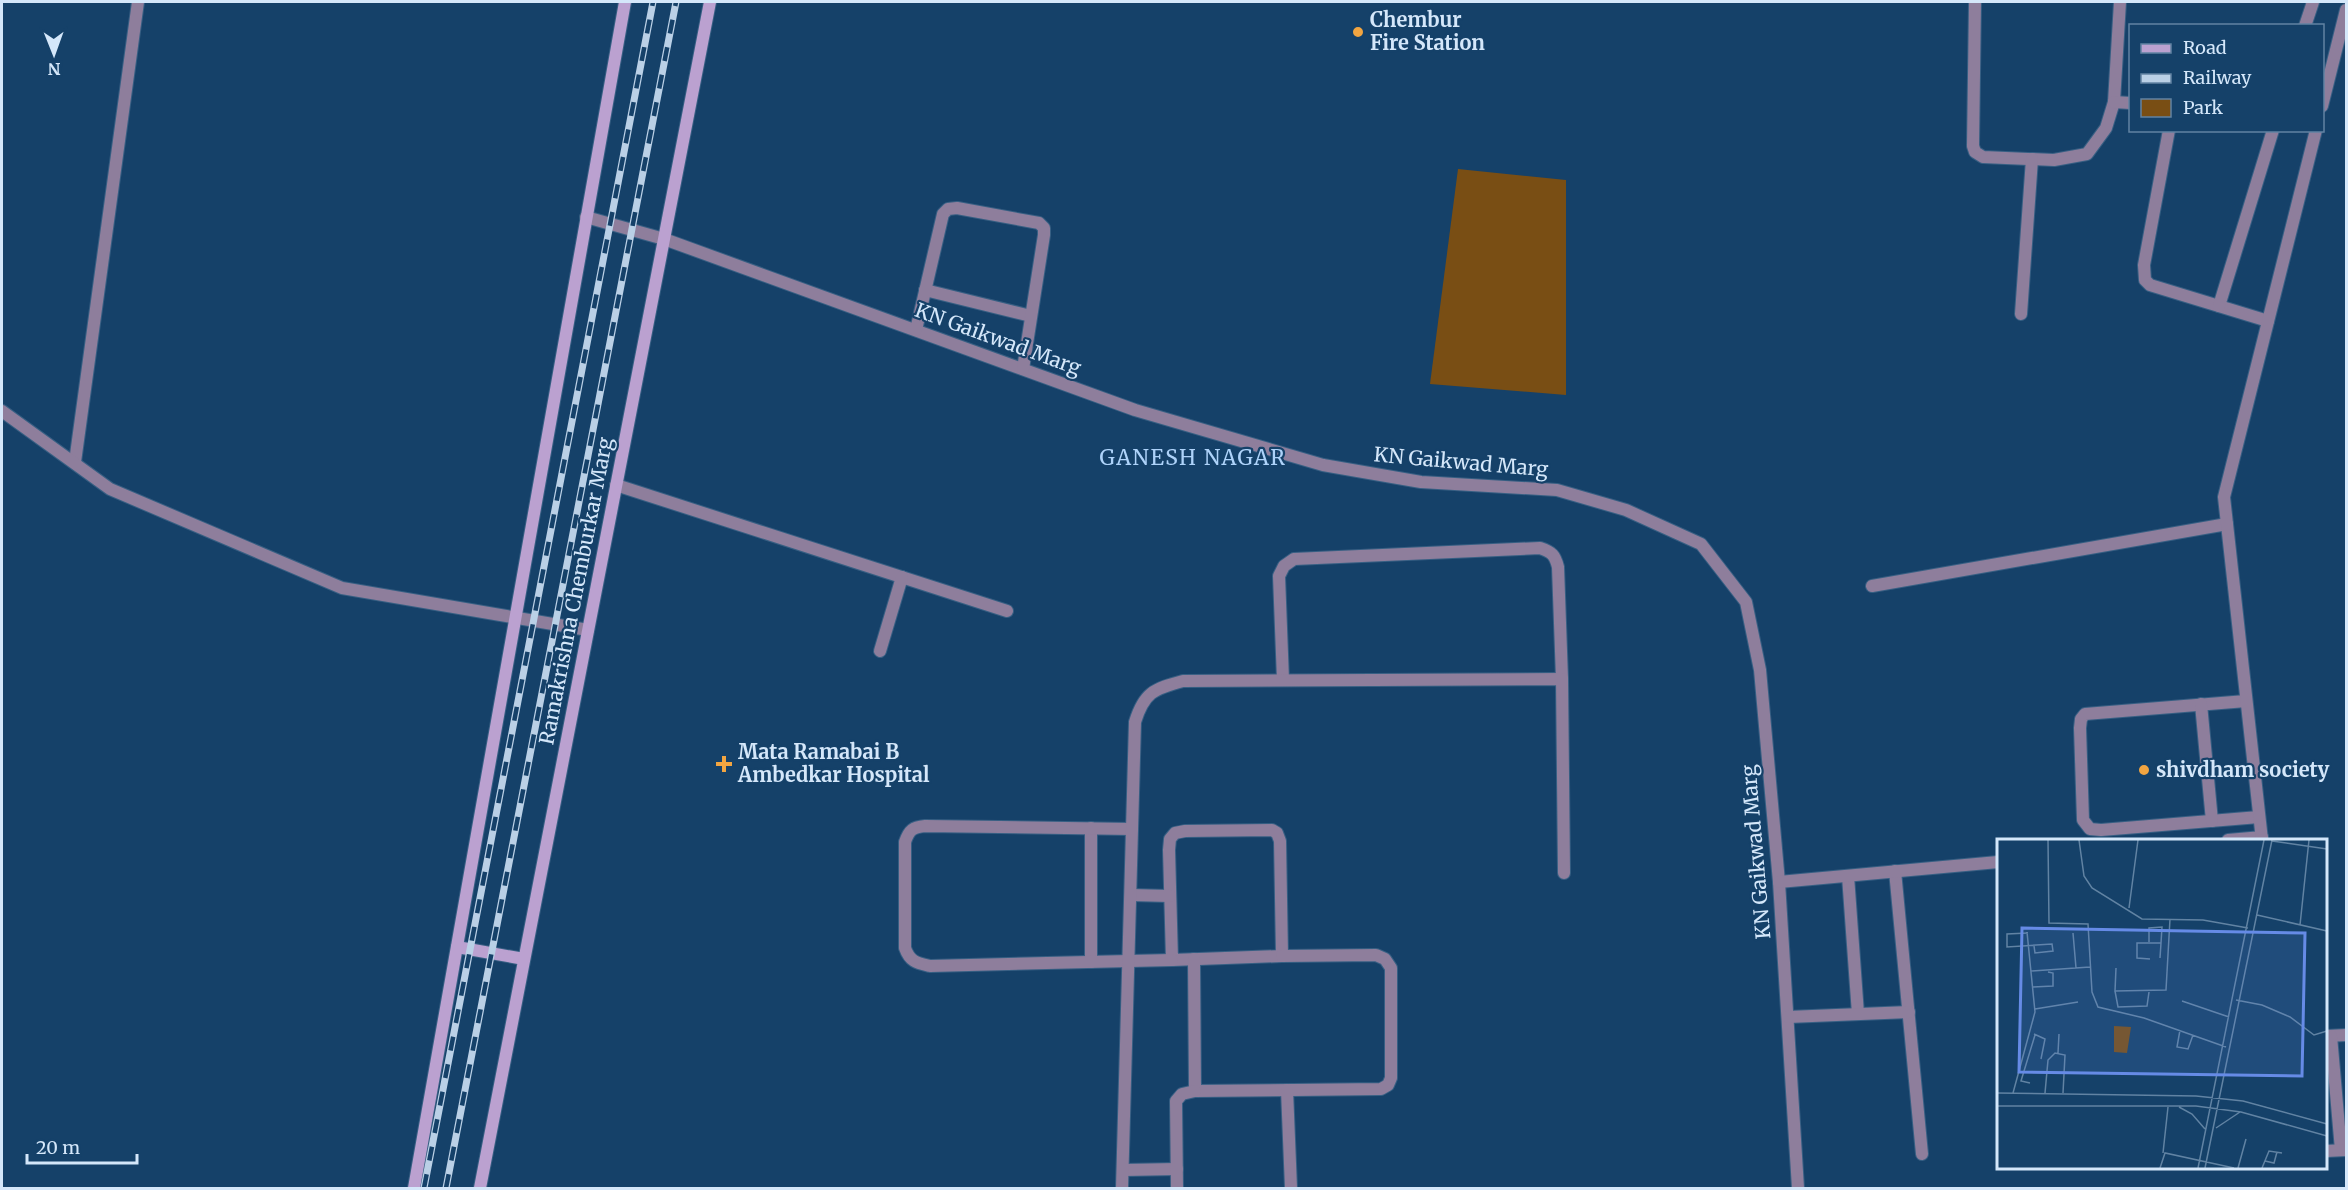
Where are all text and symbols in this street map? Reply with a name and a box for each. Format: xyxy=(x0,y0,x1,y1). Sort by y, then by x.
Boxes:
place label: Chembur Fire Station xyxy=(1370,7,1485,55)
north arrow xyxy=(24,24,84,84)
legend xyxy=(2129,24,2324,132)
marker: Chembur Fire Station xyxy=(1351,25,1365,39)
text: Road xyxy=(2183,36,2227,59)
text: N xyxy=(47,59,61,79)
text: Railway xyxy=(2183,66,2252,89)
text: Park xyxy=(2183,96,2224,119)
street label: KN Gaikwad Marg xyxy=(912,297,1085,380)
street label: Ramakrishna Chemburkar Marg xyxy=(533,435,618,747)
street label: KN Gaikwad Marg xyxy=(1373,441,1549,482)
district label: GANESH NAGAR xyxy=(1100,444,1286,471)
place label: Mata Ramabai B Ambedkar Hospital xyxy=(737,739,930,787)
marker: Mata Ramabai B Ambedkar Hospital xyxy=(715,755,733,773)
place label: shivdham society xyxy=(2156,757,2330,782)
marker: shivdham society xyxy=(2137,763,2151,777)
street label: KN Gaikwad Marg xyxy=(1735,764,1776,940)
inset map xyxy=(1997,839,2327,1169)
scale bar xyxy=(27,1127,136,1165)
text: 20 m xyxy=(36,1136,80,1159)

